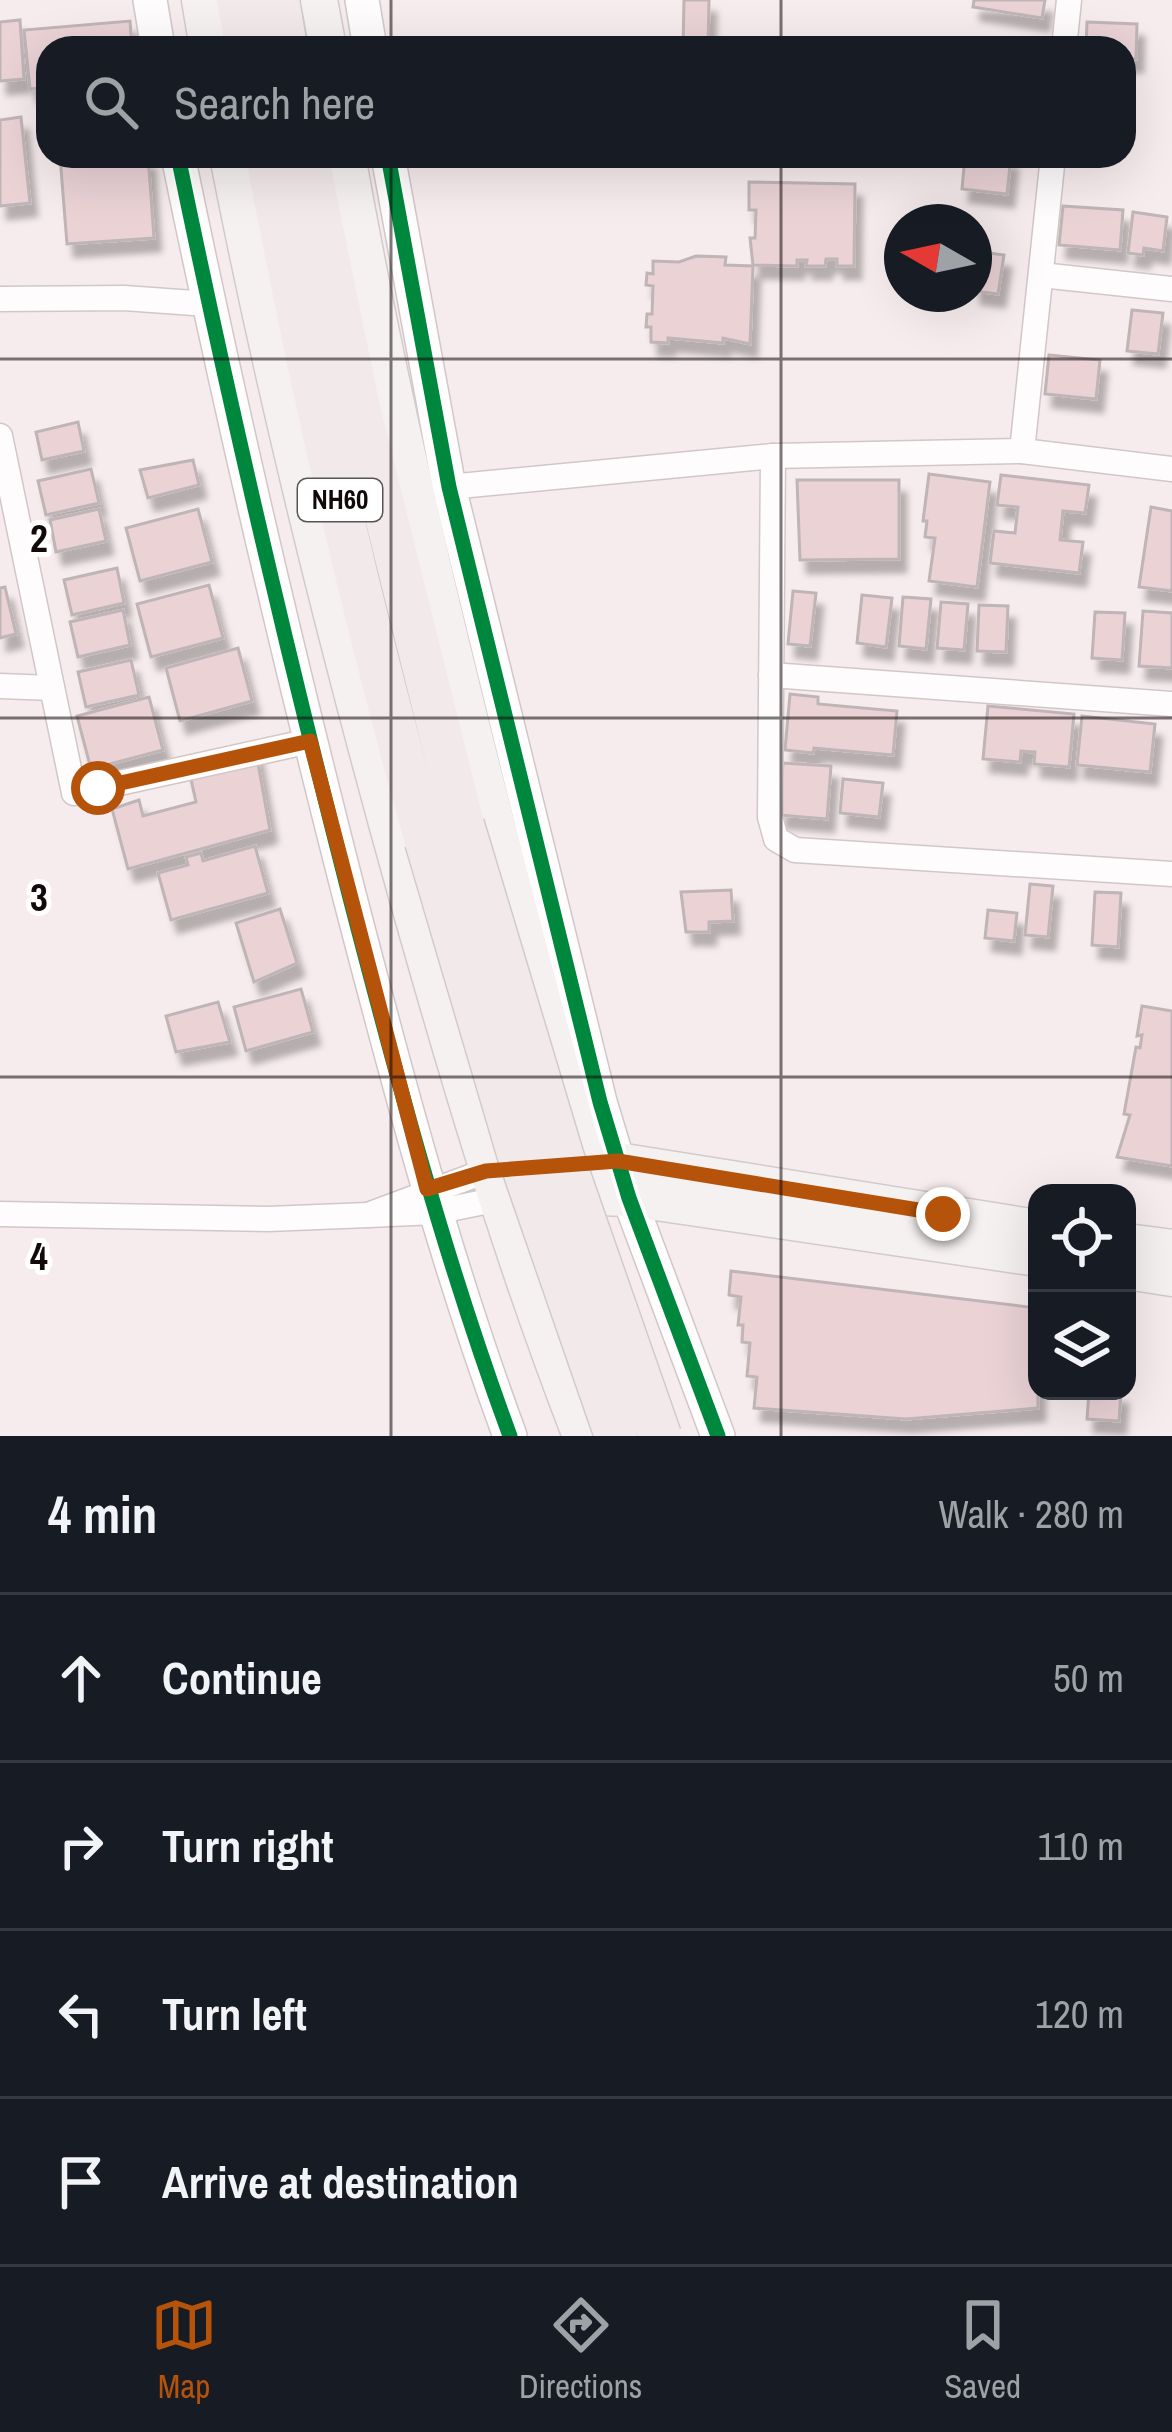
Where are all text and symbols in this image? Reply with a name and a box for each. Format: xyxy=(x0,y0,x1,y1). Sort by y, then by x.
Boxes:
search box xyxy=(36,36,1136,168)
icon: search xyxy=(78,69,144,135)
text: Search here xyxy=(174,72,375,133)
north arrow xyxy=(884,204,992,312)
road number: NH60 xyxy=(298,479,382,521)
text: 2 xyxy=(30,512,48,564)
route start xyxy=(71,761,125,815)
text: 3 xyxy=(30,871,48,923)
map controls xyxy=(1028,1184,1136,1400)
button: locate xyxy=(1028,1184,1136,1292)
route end xyxy=(916,1187,970,1241)
text: 4 xyxy=(30,1230,48,1282)
button: layers xyxy=(1028,1292,1136,1400)
text: 4 min xyxy=(48,1480,157,1549)
text: Walk · 280 m xyxy=(939,1488,1124,1540)
icon: ahead xyxy=(48,1645,114,1711)
text: Continue xyxy=(162,1647,322,1708)
text: 50 m xyxy=(1053,1652,1124,1704)
icon: right xyxy=(48,1813,114,1879)
text: Turn right xyxy=(162,1815,334,1876)
text: 110 m xyxy=(1037,1820,1124,1872)
icon: left xyxy=(48,1981,114,2047)
text: Turn left xyxy=(162,1983,307,2044)
text: 120 m xyxy=(1035,1988,1124,2040)
icon: arrive xyxy=(48,2149,114,2215)
text: Arrive at destination xyxy=(162,2151,519,2212)
tab: Map xyxy=(151,2292,217,2408)
tab: Directions xyxy=(519,2292,642,2408)
tab: Saved xyxy=(944,2292,1021,2408)

